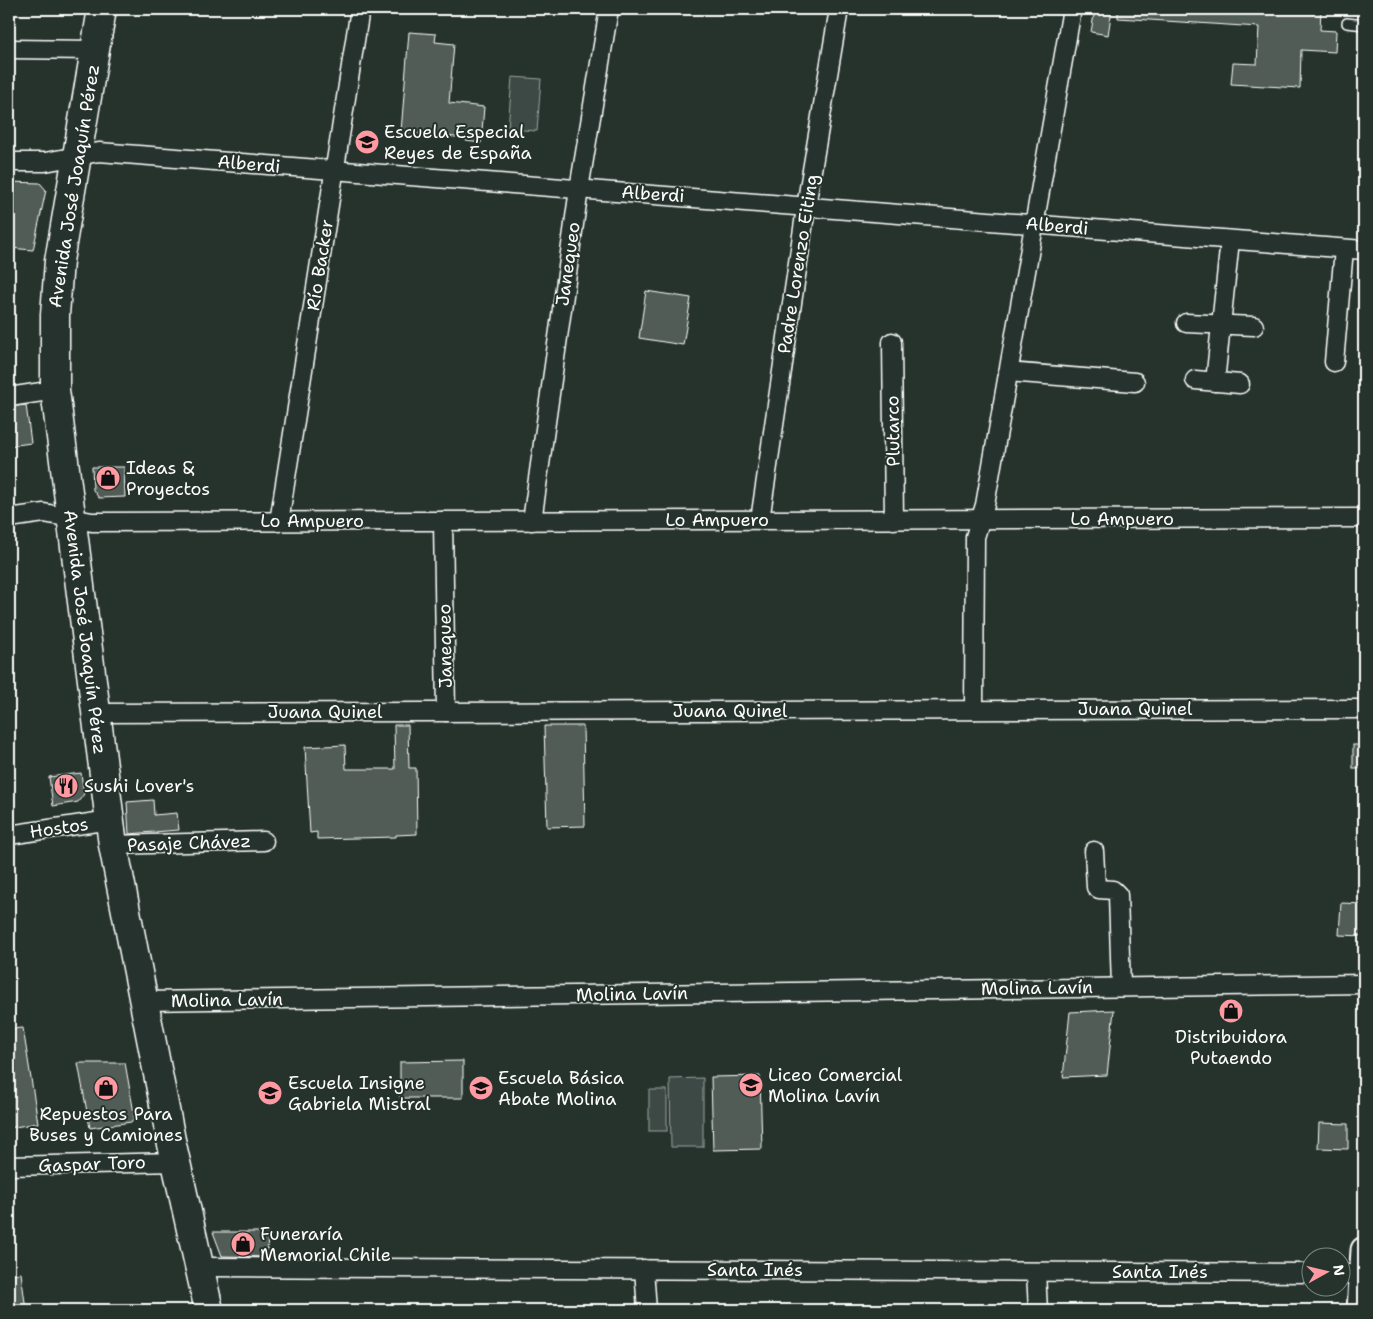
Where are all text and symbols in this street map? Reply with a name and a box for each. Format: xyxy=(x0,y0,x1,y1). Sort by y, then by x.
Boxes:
street label: Avenida José Joaquín Pérez xyxy=(43,63,105,309)
place label: Escuela Especial Reyes de España xyxy=(384,120,532,165)
school or university icon: Escuela Especial Reyes de España xyxy=(354,129,380,155)
street label: Alberdi xyxy=(216,149,282,179)
street label: Padre Lorenzo Eiting xyxy=(772,172,824,356)
street label: Alberdi xyxy=(621,180,685,208)
street label: Alberdi xyxy=(1024,211,1090,241)
street label: Río Backer xyxy=(301,217,339,313)
street label: Janequeo xyxy=(550,220,586,308)
street label: Plutarco xyxy=(880,395,906,467)
place label: Ideas & Proyectos xyxy=(126,456,210,501)
shop icon: Ideas & Proyectos xyxy=(95,465,121,491)
street label: Lo Ampuero xyxy=(1070,507,1174,531)
street label: Avenida José Joaquín Pérez xyxy=(58,508,112,756)
street label: Lo Ampuero xyxy=(665,508,769,532)
street label: Lo Ampuero xyxy=(260,509,364,533)
street label: Janequeo xyxy=(432,604,458,688)
street label: Juana Quinel xyxy=(1078,697,1193,721)
street label: Juana Quinel xyxy=(673,699,788,723)
street label: Juana Quinel xyxy=(268,700,383,724)
restaurant icon: Sushi Lover's xyxy=(53,773,79,799)
place label: Sushi Lover's xyxy=(84,774,194,798)
street label: Hostos xyxy=(28,812,90,844)
street label: Pasaje Chávez xyxy=(127,829,251,857)
street label: Molina Lavín xyxy=(981,975,1093,1001)
street label: Molina Lavín xyxy=(576,981,688,1007)
street label: Molina Lavín xyxy=(171,987,283,1013)
shop icon: Distribuidora Putaendo xyxy=(1218,998,1244,1024)
place label: Distribuidora Putaendo xyxy=(1175,1025,1287,1070)
place label: Liceo Comercial Molina Lavín xyxy=(768,1063,903,1108)
place label: Escuela Básica Abate Molina xyxy=(498,1066,624,1111)
place label: Escuela Insigne Gabriela Mistral xyxy=(288,1071,431,1116)
school or university icon: Liceo Comercial Molina Lavín xyxy=(738,1072,764,1098)
shop icon: Repuestos Para Buses y Camiones xyxy=(93,1075,119,1101)
school or university icon: Escuela Básica Abate Molina xyxy=(468,1075,494,1101)
school or university icon: Escuela Insigne Gabriela Mistral xyxy=(257,1080,283,1106)
place label: Repuestos Para Buses y Camiones xyxy=(29,1102,183,1147)
street label: Gaspar Toro xyxy=(38,1150,146,1178)
place label: Funeraría Memorial Chile xyxy=(260,1222,391,1267)
shop icon: Funeraría Memorial Chile xyxy=(230,1231,256,1257)
north arrow xyxy=(1300,1246,1350,1296)
street label: Santa Inés xyxy=(707,1258,803,1282)
street label: Santa Inés xyxy=(1112,1260,1208,1284)
text: N xyxy=(1329,1263,1349,1277)

